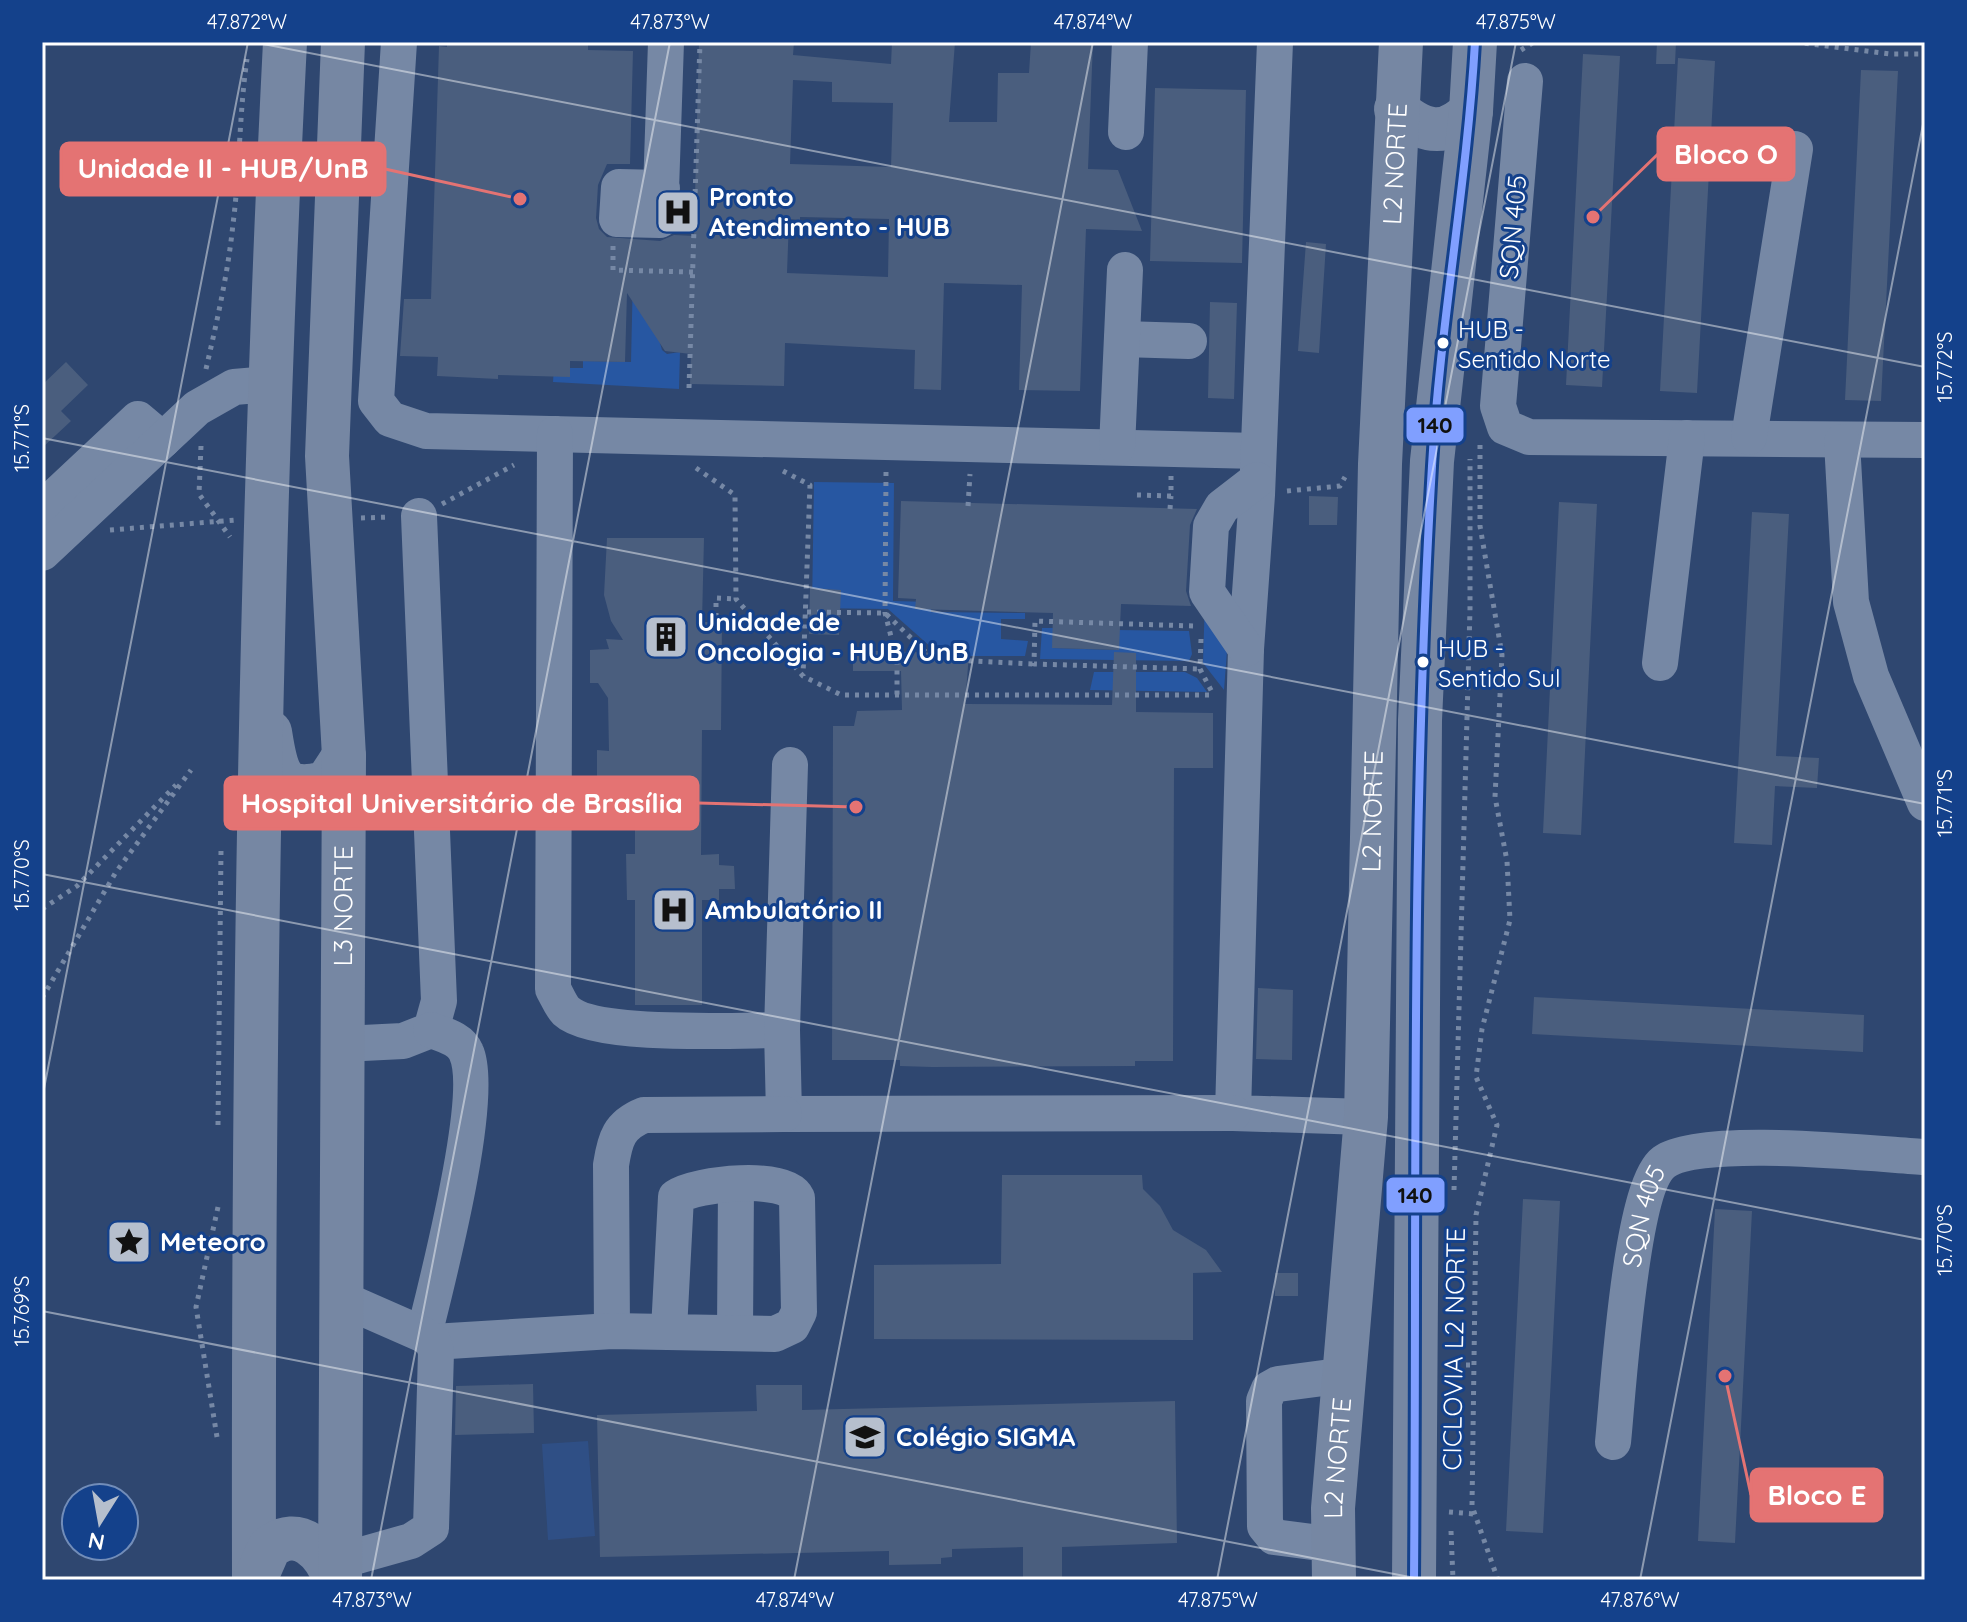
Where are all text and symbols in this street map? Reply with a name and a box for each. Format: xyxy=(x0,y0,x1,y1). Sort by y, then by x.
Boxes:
text: 47.872°W xyxy=(207,9,287,34)
text: 47.873°W xyxy=(630,9,710,34)
text: 47.874°W xyxy=(1054,9,1132,34)
text: 47.875°W xyxy=(1476,9,1556,34)
street label: L2 NORTE xyxy=(1375,102,1414,226)
callout: Bloco O xyxy=(1658,128,1794,180)
text: Bloco O xyxy=(1674,136,1778,171)
callout: Unidade II - HUB/UnB xyxy=(61,143,385,195)
text: Unidade II - HUB/UnB xyxy=(77,150,369,185)
street label: SQN 405 xyxy=(1492,174,1533,280)
place label: Pronto Atendimento - HUB xyxy=(709,180,950,243)
hospital icon: Pronto Atendimento - HUB xyxy=(654,188,702,236)
place label: HUB - Sentido Norte xyxy=(1458,314,1611,374)
text: 15.772°S xyxy=(1932,332,1957,402)
marker: HUB - Sentido Norte xyxy=(1435,335,1451,351)
text: 15.771°S xyxy=(9,404,34,472)
line badge: 140 xyxy=(1405,406,1465,444)
text: 140 xyxy=(1417,411,1453,439)
place label: Unidade de Oncologia - HUB/UnB xyxy=(697,605,969,668)
building icon: Unidade de Oncologia - HUB/UnB xyxy=(642,613,690,661)
place label: HUB - Sentido Sul xyxy=(1438,633,1560,693)
marker: HUB - Sentido Sul xyxy=(1415,654,1431,670)
street label: L2 NORTE xyxy=(1354,750,1390,873)
text: 15.771°S xyxy=(1932,769,1957,837)
callout: Hospital Universitário de Brasília xyxy=(225,777,698,829)
text: Hospital Universitário de Brasília xyxy=(241,785,683,820)
text: 15.770°S xyxy=(9,839,34,911)
street label: L3 NORTE xyxy=(326,845,360,967)
hospital icon: Ambulatório II xyxy=(650,886,698,934)
place label: Ambulatório II xyxy=(705,893,883,926)
street label: SQN 405 xyxy=(1615,1159,1673,1269)
line badge: 140 xyxy=(1385,1176,1446,1214)
text: 140 xyxy=(1397,1181,1433,1209)
text: 15.770°S xyxy=(1932,1204,1957,1276)
place icon: Meteoro xyxy=(105,1218,153,1266)
place label: Meteoro xyxy=(160,1225,266,1258)
street label: CICLOVIA L2 NORTE xyxy=(1435,1227,1472,1471)
text: 15.769°S xyxy=(9,1276,34,1346)
street label: L2 NORTE xyxy=(1316,1396,1358,1519)
school or university icon: Colégio SIGMA xyxy=(841,1413,889,1461)
place label: Colégio SIGMA xyxy=(896,1420,1076,1453)
callout: Bloco E xyxy=(1751,1469,1882,1521)
text: Bloco E xyxy=(1768,1477,1866,1512)
north arrow xyxy=(60,1482,140,1562)
text: N xyxy=(86,1526,107,1557)
text: 47.873°W xyxy=(332,1587,412,1612)
text: 47.874°W xyxy=(756,1587,834,1612)
text: 47.875°W xyxy=(1178,1587,1258,1612)
text: 47.876°W xyxy=(1600,1587,1680,1612)

